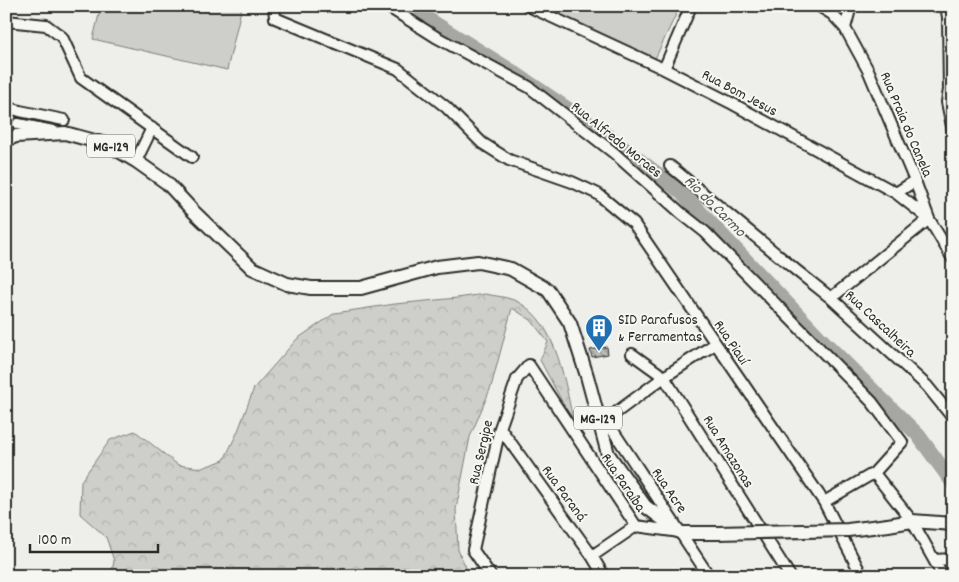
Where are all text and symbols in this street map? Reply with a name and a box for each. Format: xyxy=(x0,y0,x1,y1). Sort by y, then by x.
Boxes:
street label: Rua Bom Jesus xyxy=(697,65,781,123)
street label: Rua Praia do Canela xyxy=(873,69,938,182)
street label: Rua Alfredo Moraes xyxy=(565,97,666,184)
road number: MG-129 xyxy=(87,134,135,158)
water label: Rio do Carmo xyxy=(678,171,751,244)
street label: Rua Cascalheira xyxy=(839,286,921,364)
place label: SID Parafusos & Ferramentas xyxy=(618,310,702,349)
building icon: SID Parafusos & Ferramentas xyxy=(584,313,614,352)
street label: Rua Piauí xyxy=(707,316,754,371)
road number: MG-129 xyxy=(574,406,622,429)
street label: Rua Amazonas xyxy=(696,411,758,493)
street label: Rua Sergipe xyxy=(464,418,500,487)
street label: Rua Paraíba xyxy=(594,449,651,518)
street label: Rua Paraná xyxy=(535,461,592,527)
street label: Rua Acre xyxy=(645,464,692,519)
scale bar xyxy=(30,522,158,554)
text: 100 m xyxy=(38,530,71,552)

